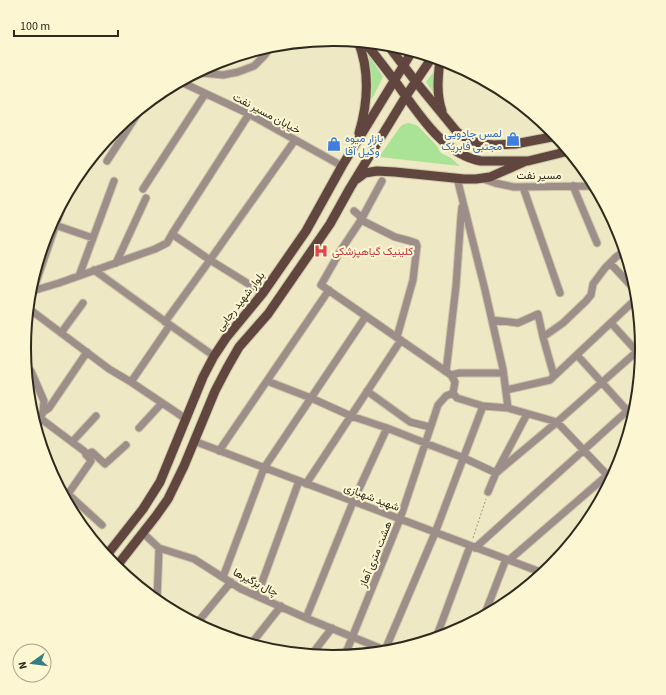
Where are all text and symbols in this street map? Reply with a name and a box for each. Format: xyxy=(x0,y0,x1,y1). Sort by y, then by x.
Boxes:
scale bar xyxy=(14,12,118,38)
text: 100 m xyxy=(20,18,50,35)
street label: خیابان مسیر نفت xyxy=(230,89,303,138)
place label: لمس جادویی مجتبی فابریک xyxy=(441,126,502,154)
place label: بازار میوه وکیل آقا xyxy=(345,131,383,159)
shop icon: لمس جادویی مجتبی فابریک xyxy=(505,131,521,147)
shop icon: بازار میوه وکیل آقا xyxy=(326,136,342,152)
street label: مسیر نفت xyxy=(517,168,562,183)
hospital icon: کلینیک گیاهپزشکی xyxy=(313,243,329,259)
place label: کلینیک گیاهپزشکی xyxy=(332,244,413,259)
street label: بلوار شهید رجایی xyxy=(212,268,268,334)
street label: شهید شهبازی xyxy=(342,480,402,515)
street label: هشت متری آهاز xyxy=(355,519,396,590)
street label: چال بزگیرها xyxy=(230,565,281,600)
north arrow xyxy=(12,643,52,683)
text: N xyxy=(15,660,31,671)

